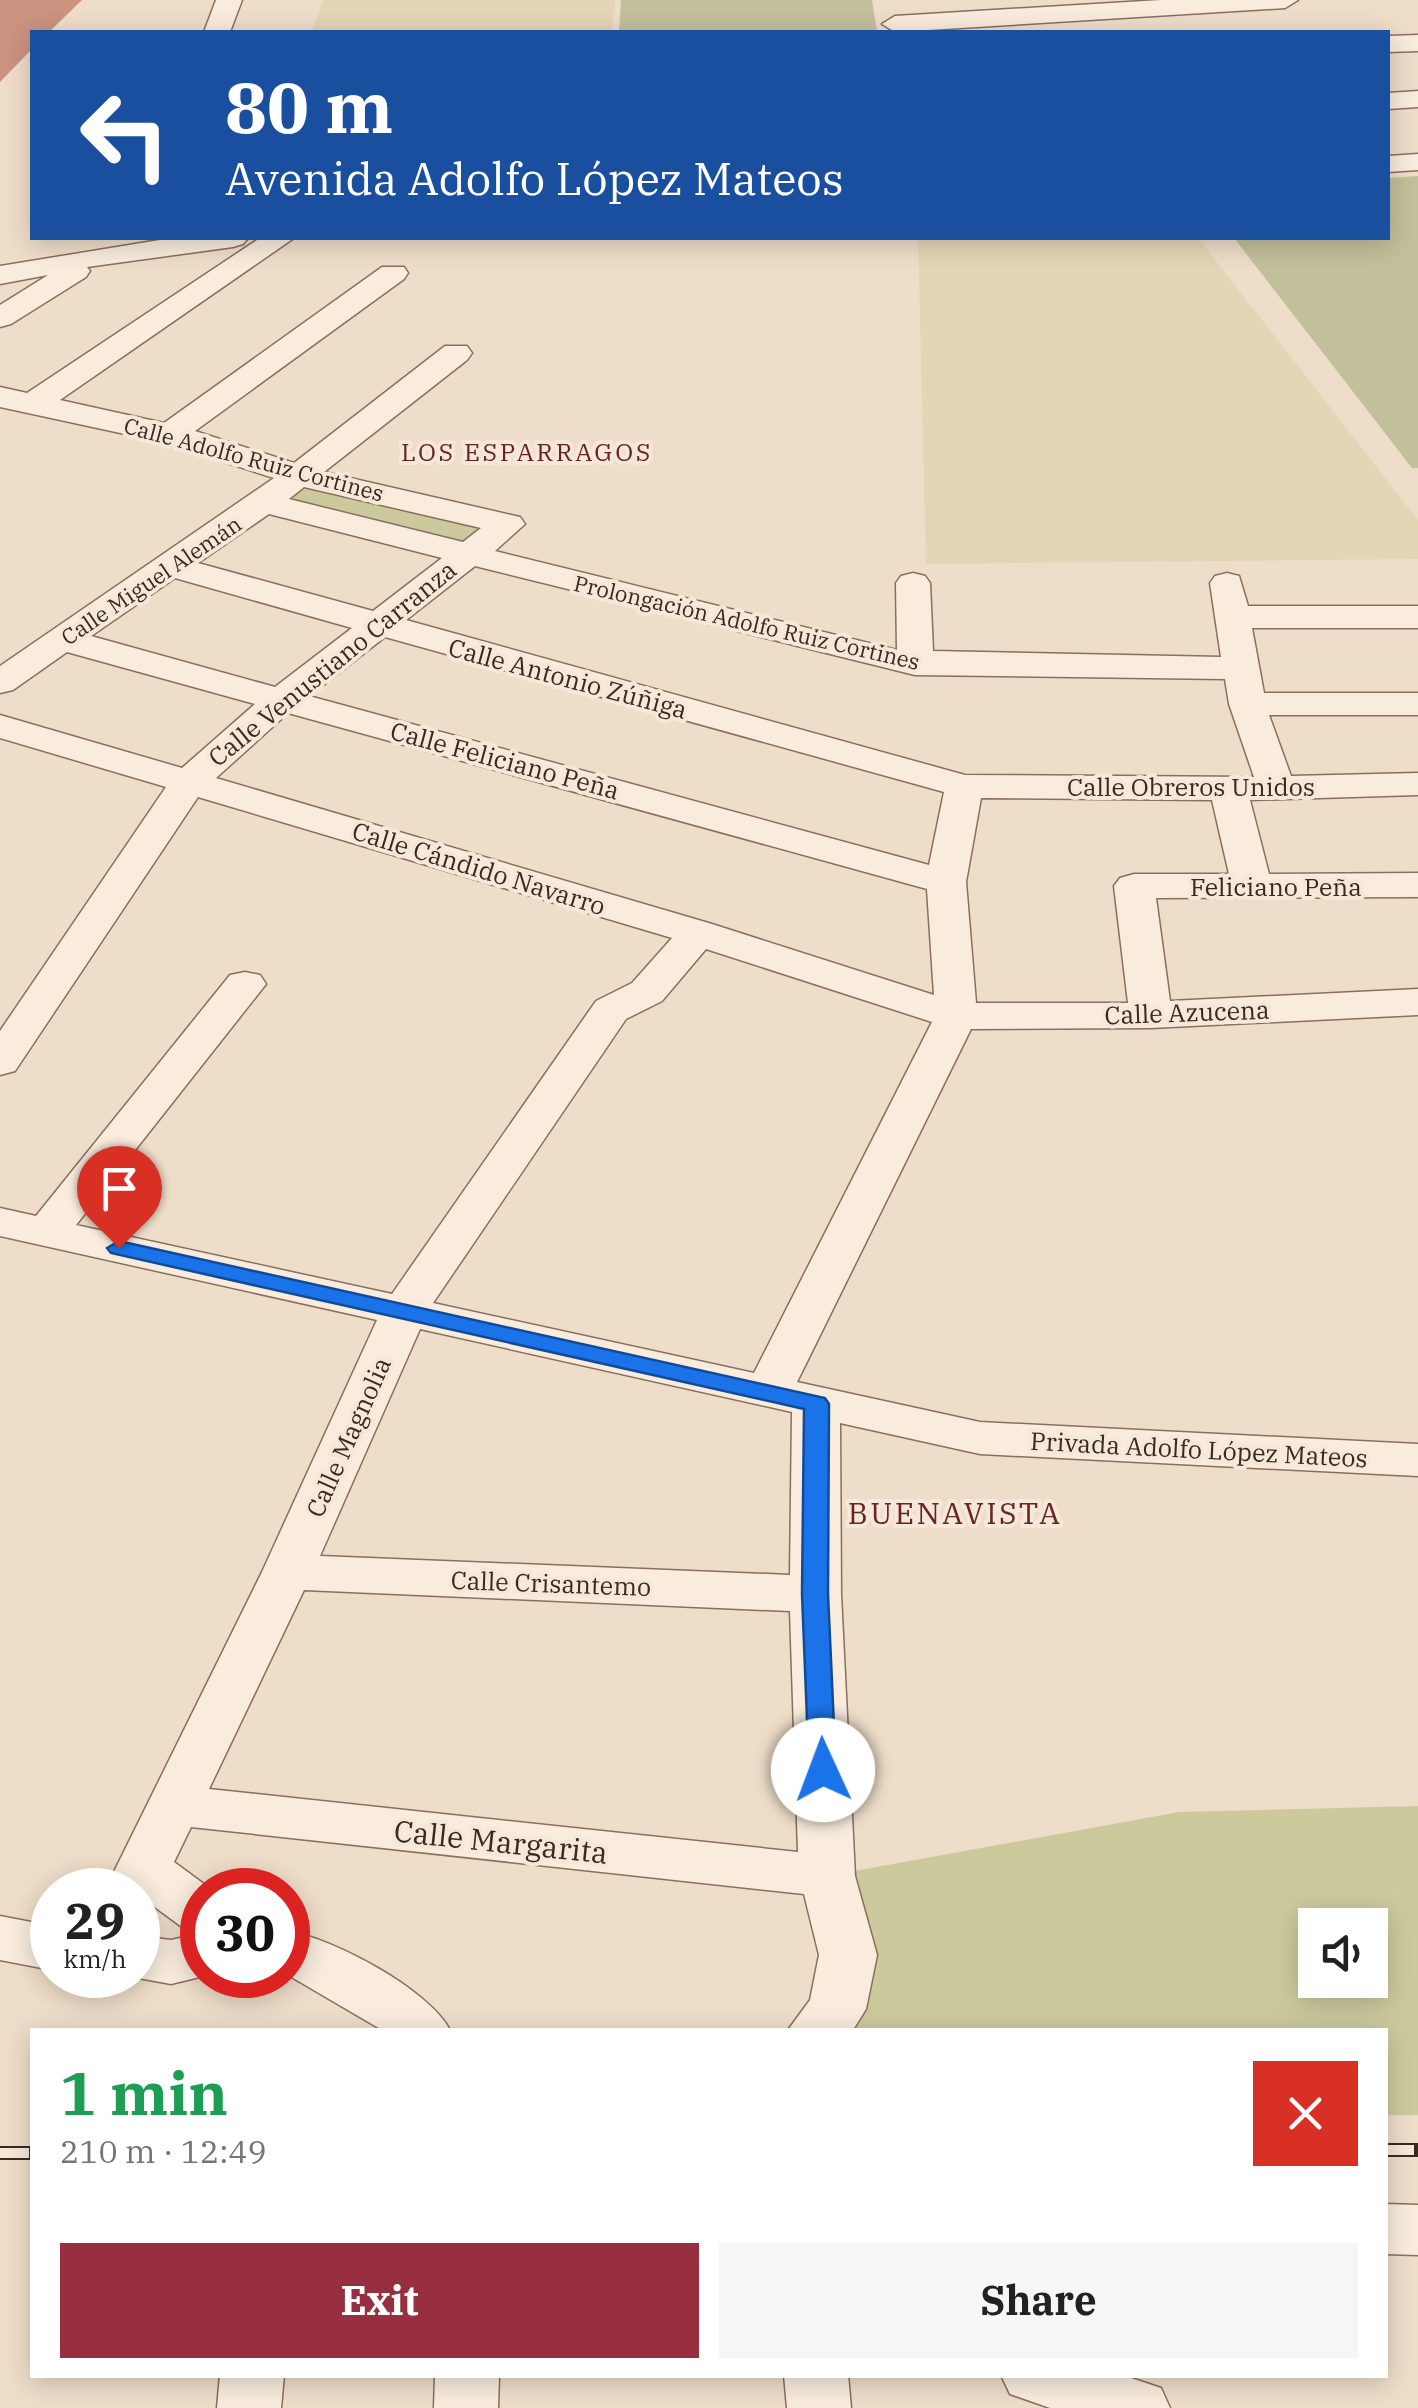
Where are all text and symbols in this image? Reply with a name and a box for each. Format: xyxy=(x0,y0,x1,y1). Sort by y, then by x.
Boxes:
text: 80 m xyxy=(225,61,393,152)
icon: left xyxy=(60,70,190,200)
text: Avenida Adolfo López Mateos xyxy=(225,149,844,207)
street label: Calle Adolfo Ruiz Cortines xyxy=(121,410,387,508)
district label: LOS ESPARRAGOS xyxy=(401,435,653,468)
street label: Calle Miguel Alemán xyxy=(55,509,247,651)
street label: Calle Venustiano Carranza xyxy=(201,553,463,773)
street label: Prolongación Adolfo Ruiz Cortines xyxy=(571,568,923,676)
street label: Calle Antonio Zúñiga xyxy=(445,630,691,726)
street label: Calle Feliciano Peña xyxy=(387,714,623,806)
street label: Calle Obreros Unidos xyxy=(1067,770,1315,803)
street label: Calle Cándido Navarro xyxy=(348,814,610,922)
street label: Feliciano Peña xyxy=(1190,870,1362,903)
street label: Calle Azucena xyxy=(1104,993,1270,1031)
pin xyxy=(77,1146,162,1249)
icon: arrive xyxy=(92,1161,147,1216)
street label: Calle Magnolia xyxy=(298,1352,398,1522)
street label: Privada Adolfo López Mateos xyxy=(1029,1424,1369,1474)
district label: BUENAVISTA xyxy=(848,1493,1062,1532)
street label: Calle Crisantemo xyxy=(450,1563,652,1603)
position arrow xyxy=(771,1718,875,1822)
street label: Calle Margarita xyxy=(392,1810,610,1872)
speed limit sign: 30 xyxy=(180,1868,310,1998)
text: 29 xyxy=(65,1888,125,1953)
map controls xyxy=(1298,1908,1388,1998)
button: sound xyxy=(1298,1908,1388,1998)
text: km/h xyxy=(63,1942,127,1975)
text: 1 min xyxy=(60,2053,228,2132)
button: close xyxy=(1253,2061,1358,2166)
text: 210 m · 12:49 xyxy=(60,2130,267,2172)
button: Exit xyxy=(60,2243,699,2358)
button: Share xyxy=(719,2243,1358,2358)

